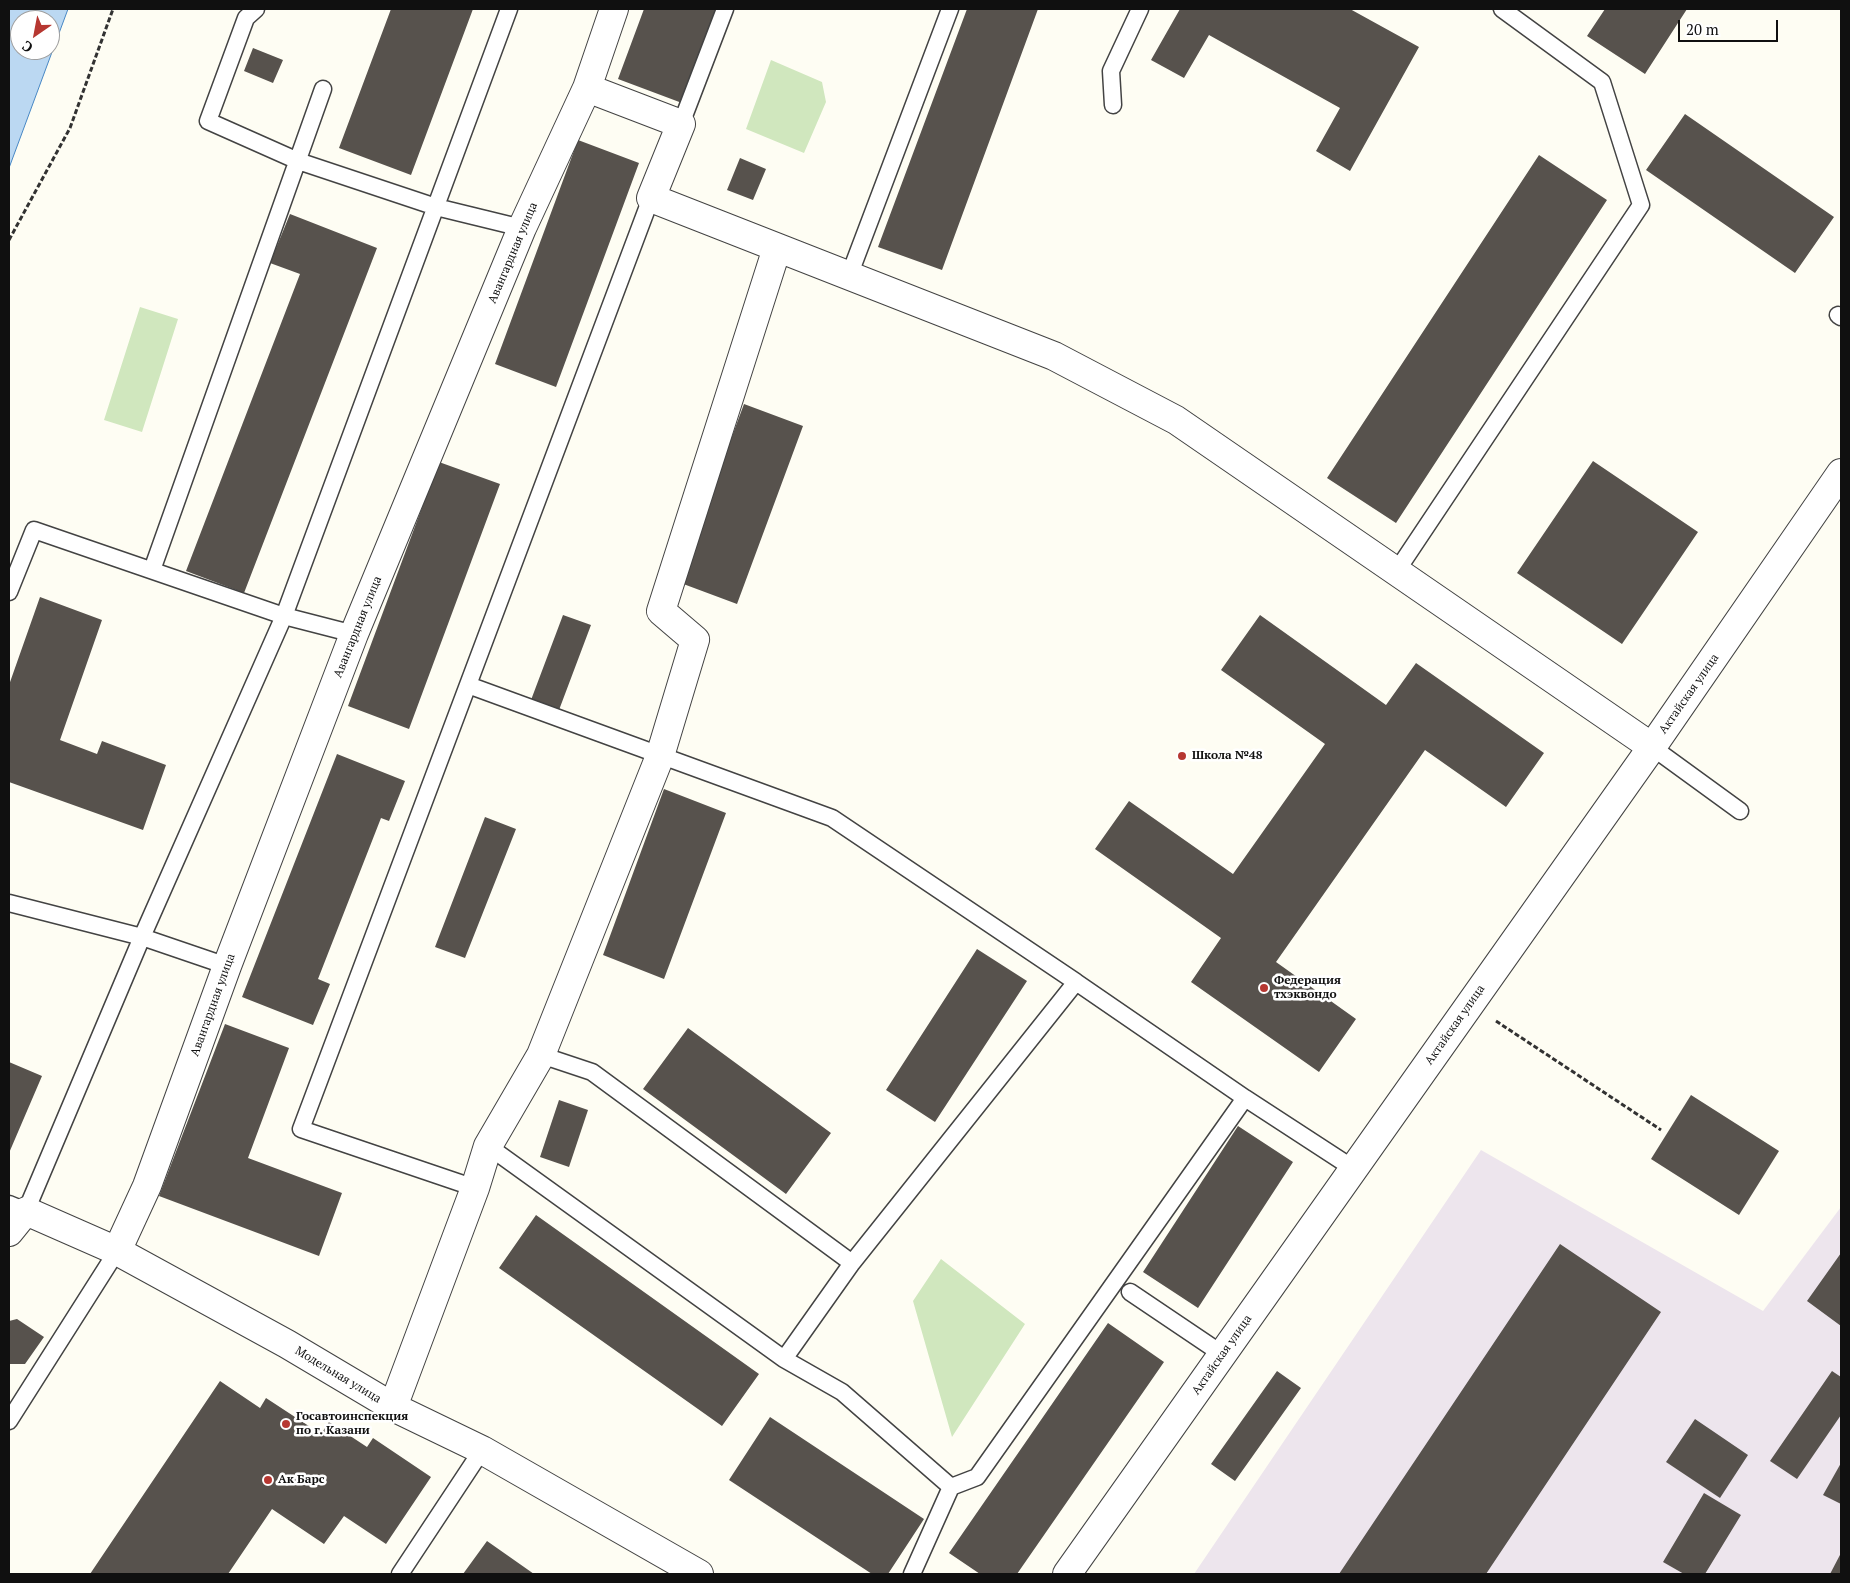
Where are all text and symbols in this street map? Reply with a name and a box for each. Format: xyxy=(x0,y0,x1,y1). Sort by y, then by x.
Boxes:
north arrow xyxy=(10,10,60,60)
scale bar xyxy=(1680,10,1780,42)
text: 20 m xyxy=(1686,19,1719,39)
text: С xyxy=(18,37,36,58)
street label: Авангардная улица xyxy=(485,200,541,306)
street label: Авангардная улица xyxy=(331,574,385,680)
street label: Актайская улица xyxy=(1656,651,1722,737)
place label: Школа №48 xyxy=(1192,749,1263,763)
marker: Школа №48 xyxy=(1176,750,1188,762)
street label: Авангардная улица xyxy=(188,952,238,1058)
place label: Федерация тхэквондо xyxy=(1274,974,1341,1002)
marker: Федерация тхэквондо xyxy=(1258,982,1270,994)
street label: Актайская улица xyxy=(1422,982,1488,1068)
street label: Актайская улица xyxy=(1189,1312,1255,1398)
street label: Модельная улица xyxy=(292,1344,384,1406)
place label: Госавтоинспекция по г. Казани xyxy=(296,1410,408,1438)
marker: Госавтоинспекция по г. Казани xyxy=(280,1418,292,1430)
place label: Ак Барс xyxy=(278,1473,325,1487)
marker: Ак Барс xyxy=(262,1474,274,1486)

